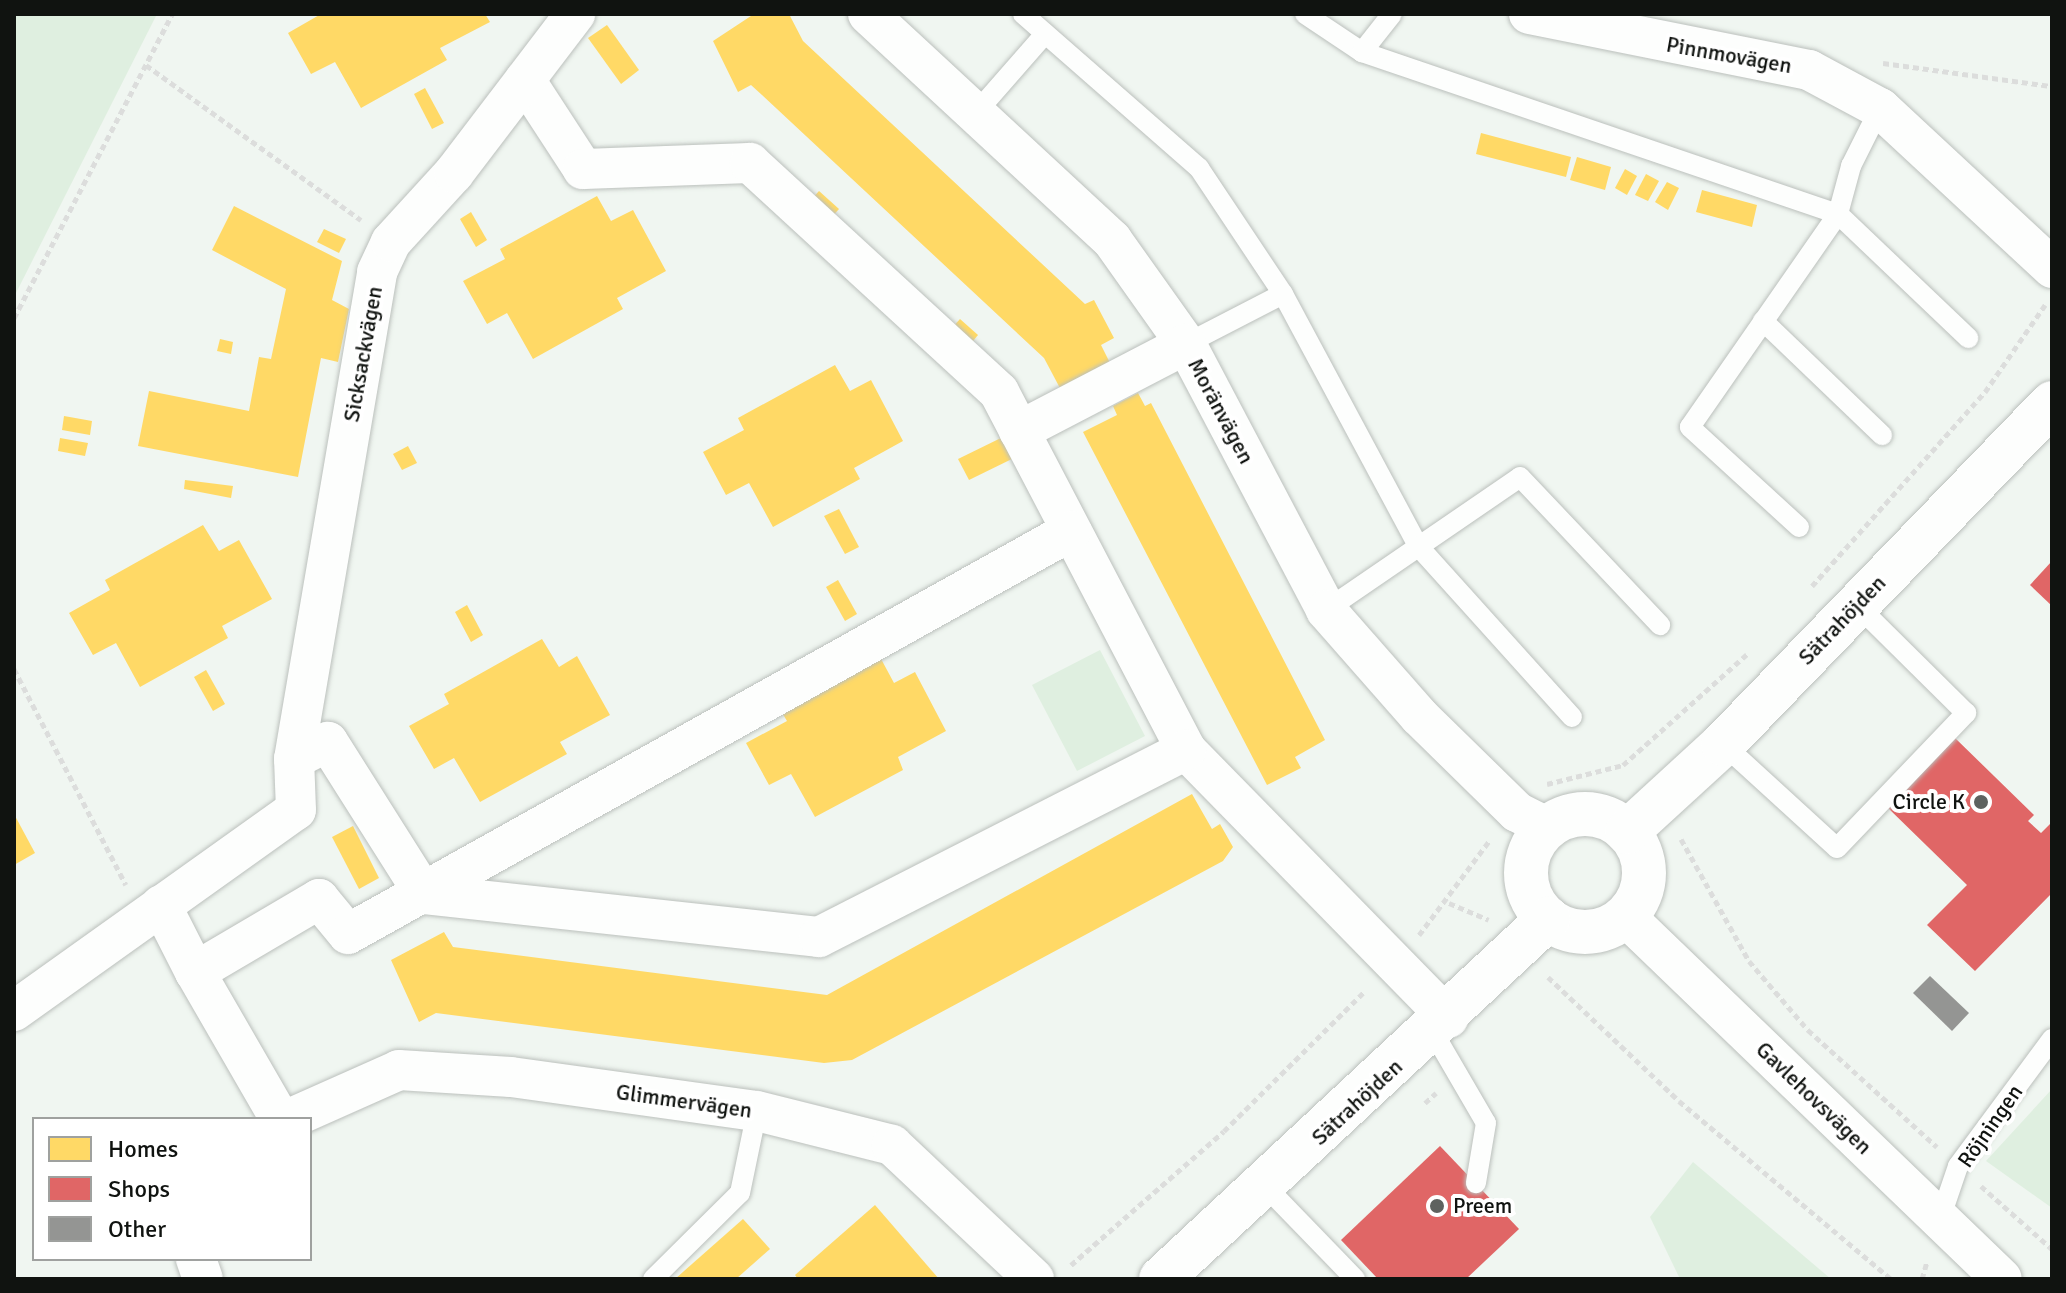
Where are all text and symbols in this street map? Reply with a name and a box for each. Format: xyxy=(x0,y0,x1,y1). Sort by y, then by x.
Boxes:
street label: Pinnmovägen xyxy=(1664,31,1794,79)
street label: Sicksackvägen xyxy=(338,284,388,424)
street label: Moränvägen xyxy=(1182,354,1260,468)
street label: Sätrahöjden xyxy=(1793,570,1891,670)
place label: Circle K xyxy=(1893,789,1965,815)
marker: Circle K xyxy=(1972,793,1990,811)
street label: Gavlehovsvägen xyxy=(1751,1036,1877,1160)
street label: Sätrahöjden xyxy=(1306,1053,1408,1151)
street label: Glimmervägen xyxy=(614,1078,754,1124)
street label: Röjningen xyxy=(1952,1079,2028,1173)
legend xyxy=(32,1117,312,1261)
text: Homes xyxy=(108,1134,178,1164)
text: Shops xyxy=(108,1174,170,1204)
place label: Preem xyxy=(1453,1193,1512,1219)
marker: Preem xyxy=(1428,1197,1446,1215)
text: Other xyxy=(108,1214,166,1244)

